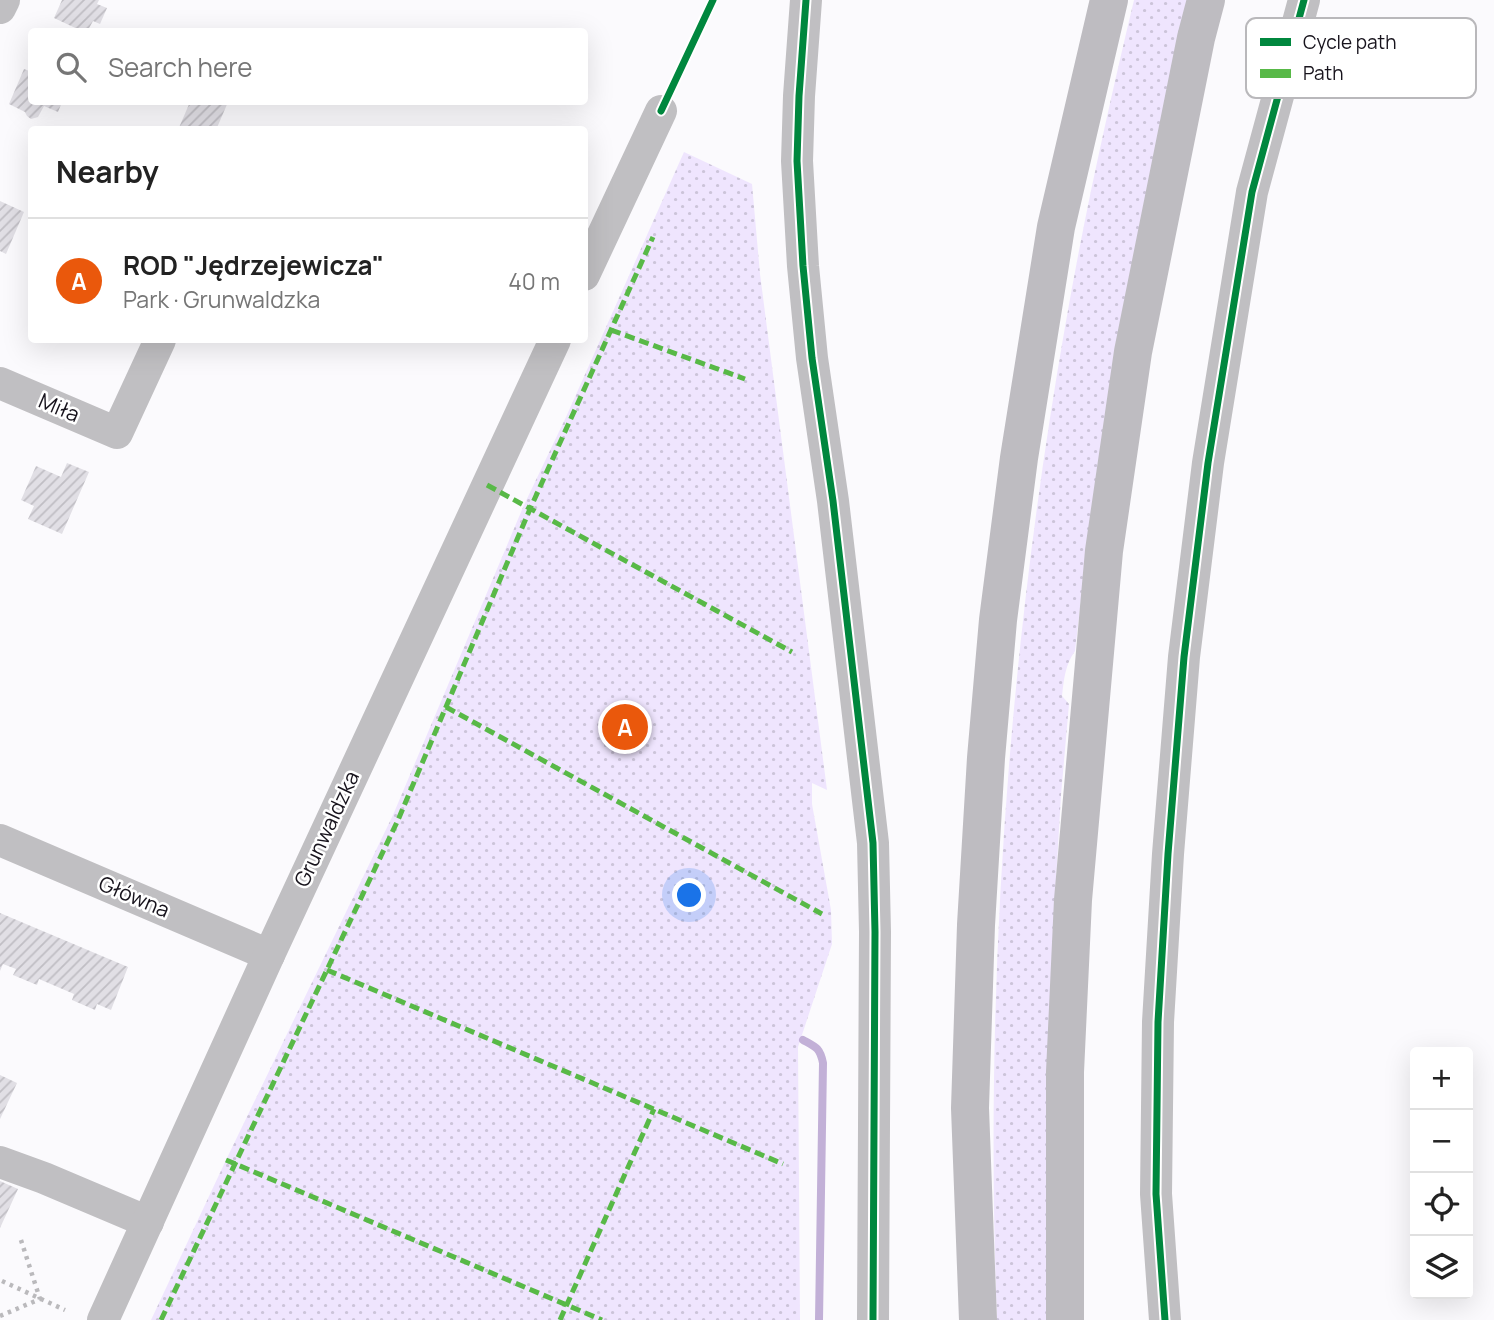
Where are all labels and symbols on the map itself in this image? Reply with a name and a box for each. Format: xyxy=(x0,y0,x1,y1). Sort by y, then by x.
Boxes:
legend xyxy=(1246,18,1476,98)
text: Cycle path xyxy=(1303,29,1397,55)
text: Path xyxy=(1303,60,1343,86)
street label: Miła xyxy=(35,386,84,428)
pin: A xyxy=(602,701,648,753)
street label: Grunwaldzka xyxy=(287,766,365,891)
street label: Główna xyxy=(95,869,174,924)
your location xyxy=(672,878,706,912)

